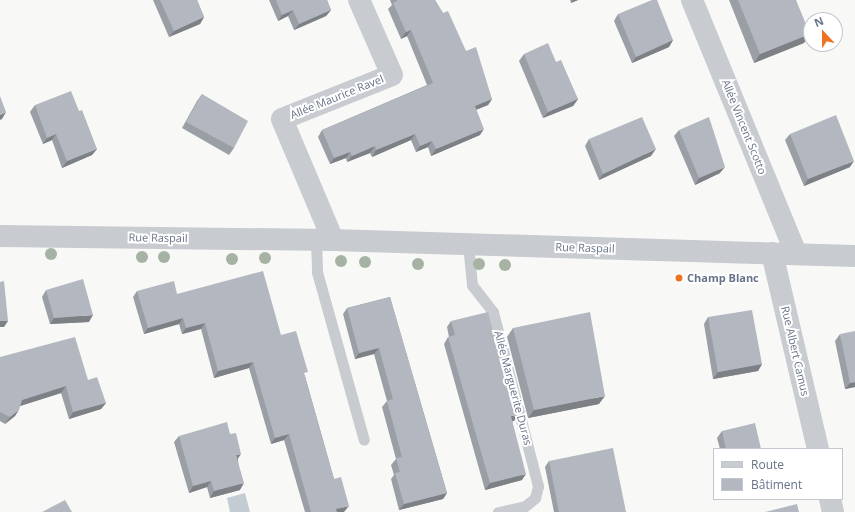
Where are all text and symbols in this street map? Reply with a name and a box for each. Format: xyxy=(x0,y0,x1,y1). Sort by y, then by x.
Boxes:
north arrow xyxy=(803,12,843,52)
text: N xyxy=(812,13,826,30)
street label: Allée Maurice Ravel xyxy=(288,72,386,122)
street label: Allée Vincent Scotto xyxy=(719,78,769,176)
street label: Rue Raspail xyxy=(128,231,188,245)
street label: Rue Raspail xyxy=(555,240,615,256)
place label: Champ Blanc xyxy=(687,271,759,285)
marker: Champ Blanc xyxy=(674,273,684,283)
street label: Rue Albert Camus xyxy=(778,305,812,397)
street label: Allée Marguerite Duras xyxy=(491,329,535,447)
legend xyxy=(713,448,843,500)
text: Route xyxy=(751,456,784,473)
text: Bâtiment xyxy=(751,476,802,493)

